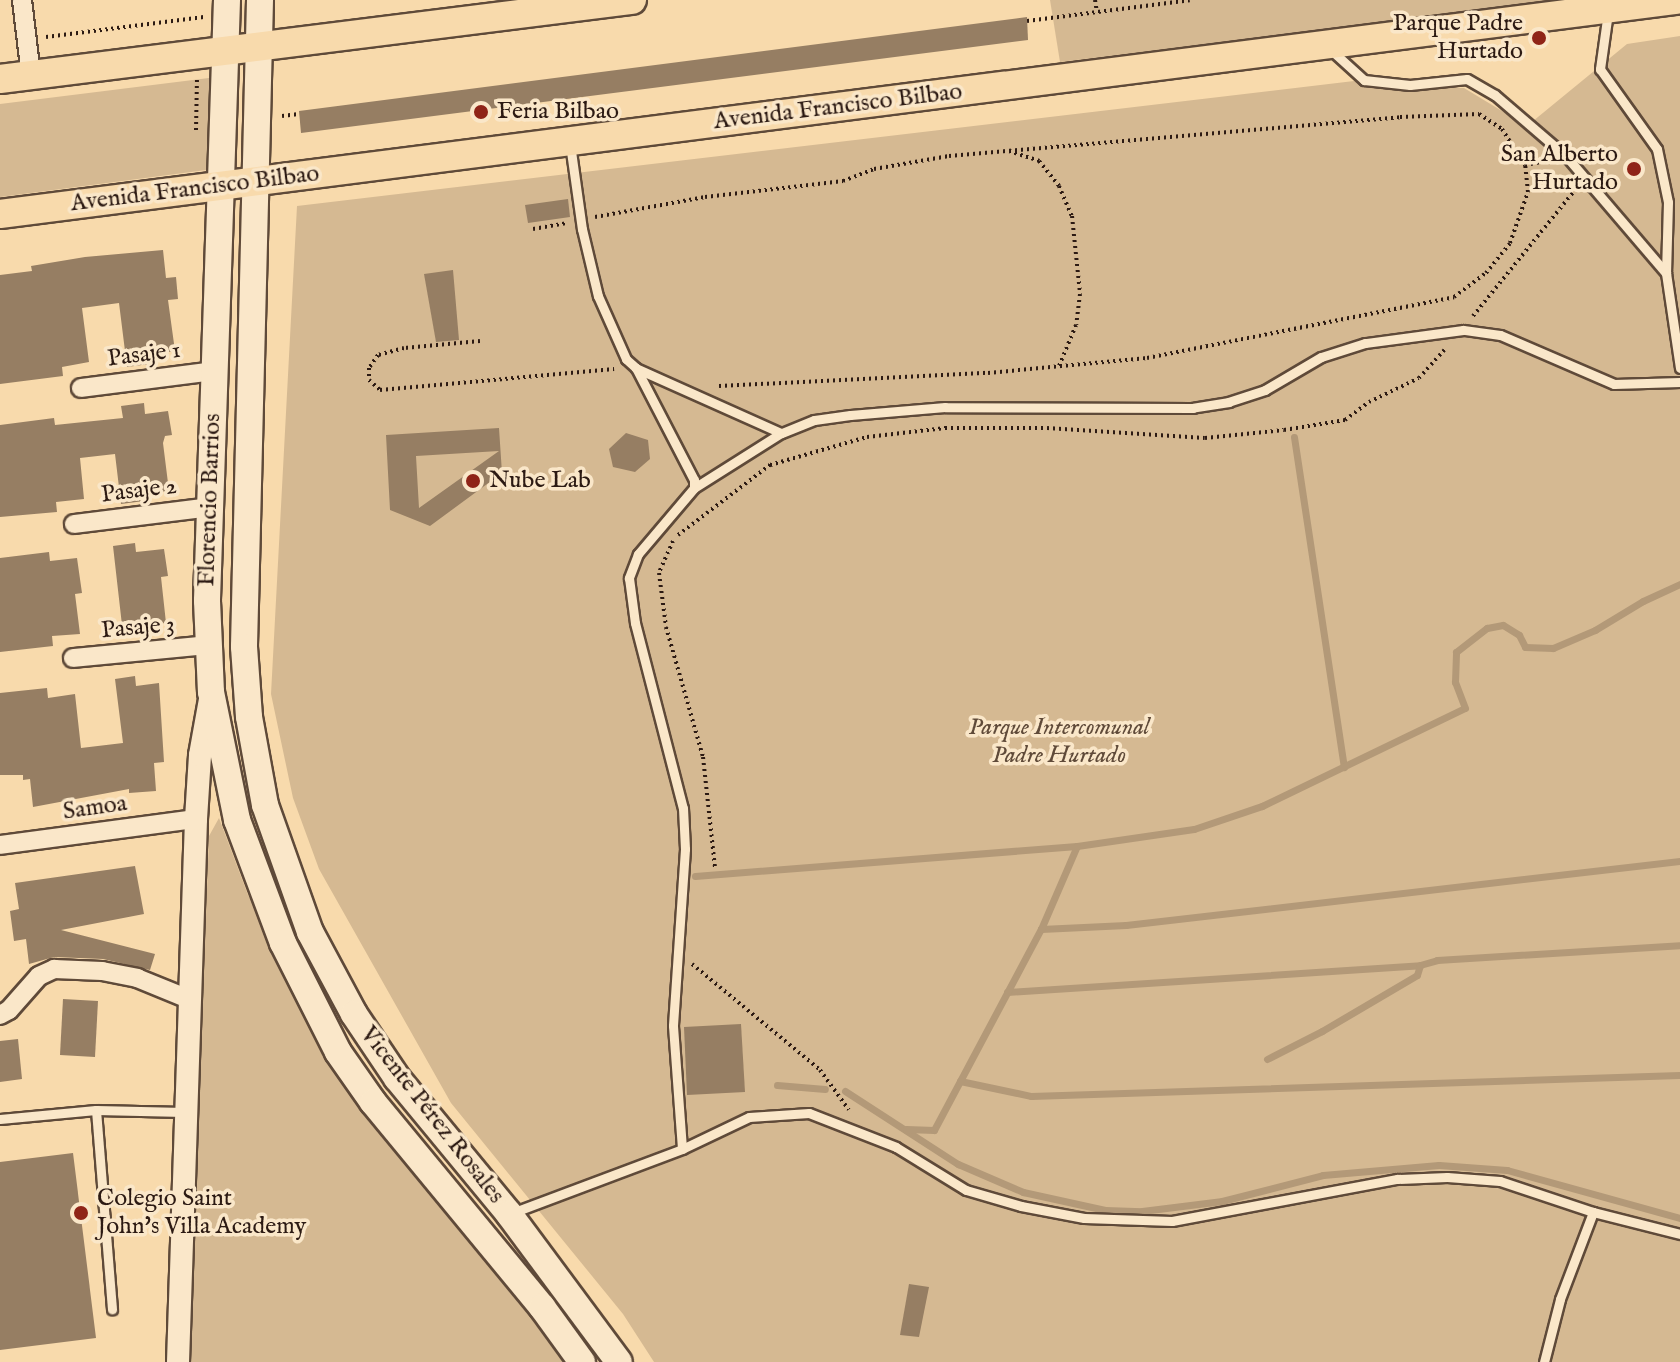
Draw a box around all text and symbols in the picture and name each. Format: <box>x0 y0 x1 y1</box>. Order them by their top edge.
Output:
place label: Parque Padre Hurtado <box>1393 10 1523 66</box>
marker: Parque Padre Hurtado <box>1530 29 1548 47</box>
street label: Avenida Francisco Bilbao <box>712 77 964 137</box>
place label: Feria Bilbao <box>497 98 619 126</box>
marker: Feria Bilbao <box>472 103 490 121</box>
place label: San Alberto Hurtado <box>1501 141 1618 197</box>
street label: Avenida Francisco Bilbao <box>69 159 321 219</box>
marker: San Alberto Hurtado <box>1625 160 1643 178</box>
street label: Pasaje 1 <box>106 336 182 374</box>
street label: Florencio Barrios <box>193 413 227 587</box>
place label: Nube Lab <box>489 467 591 495</box>
street label: Pasaje 2 <box>99 472 179 510</box>
marker: Nube Lab <box>464 472 482 490</box>
street label: Pasaje 3 <box>100 610 176 646</box>
park label: Parque Intercomunal Padre Hurtado <box>969 714 1149 770</box>
street label: Samoa <box>61 789 129 827</box>
street label: Vicente Pérez Rosales <box>354 1021 510 1209</box>
place label: Colegio Saint John's Villa Academy <box>97 1185 306 1241</box>
marker: Colegio Saint John's Villa Academy <box>72 1204 90 1222</box>

